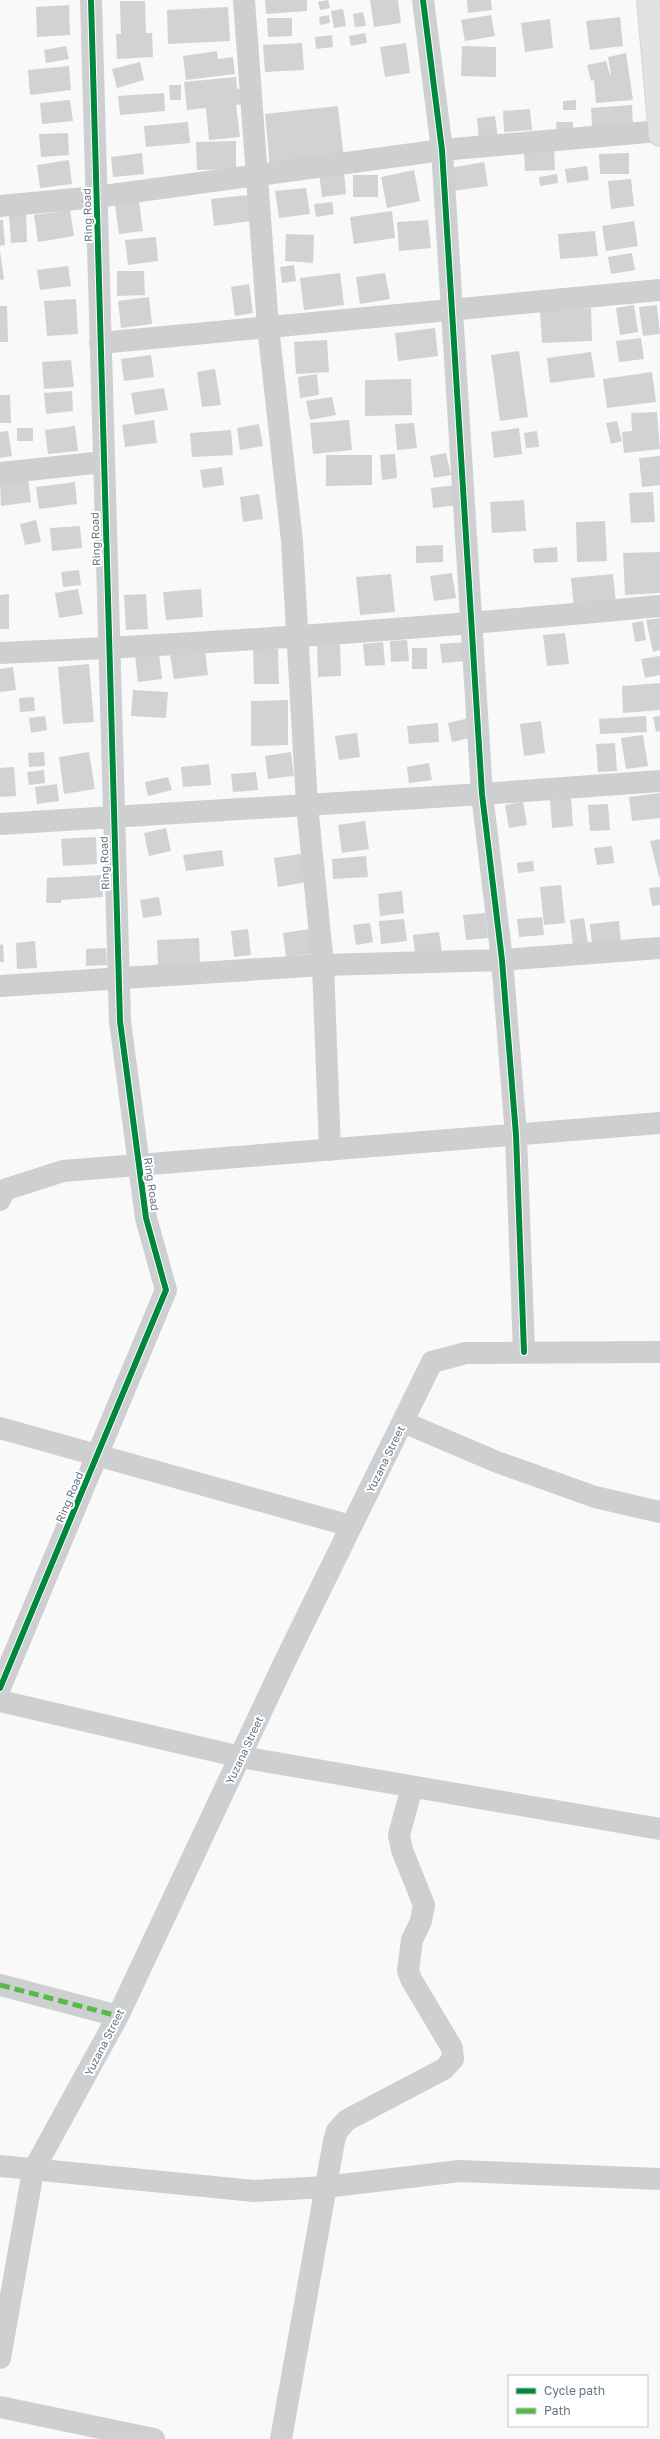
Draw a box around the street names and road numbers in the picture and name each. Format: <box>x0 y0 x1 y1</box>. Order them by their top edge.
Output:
street label: Ring Road <box>80 188 94 242</box>
street label: Ring Road <box>88 512 102 566</box>
street label: Ring Road <box>97 836 111 890</box>
street label: Ring Road <box>142 1157 162 1211</box>
street label: Yuzana Street <box>363 1423 407 1495</box>
street label: Ring Road <box>53 1470 85 1524</box>
street label: Yuzana Street <box>223 1714 265 1786</box>
street label: Yuzana Street <box>82 2006 126 2078</box>

